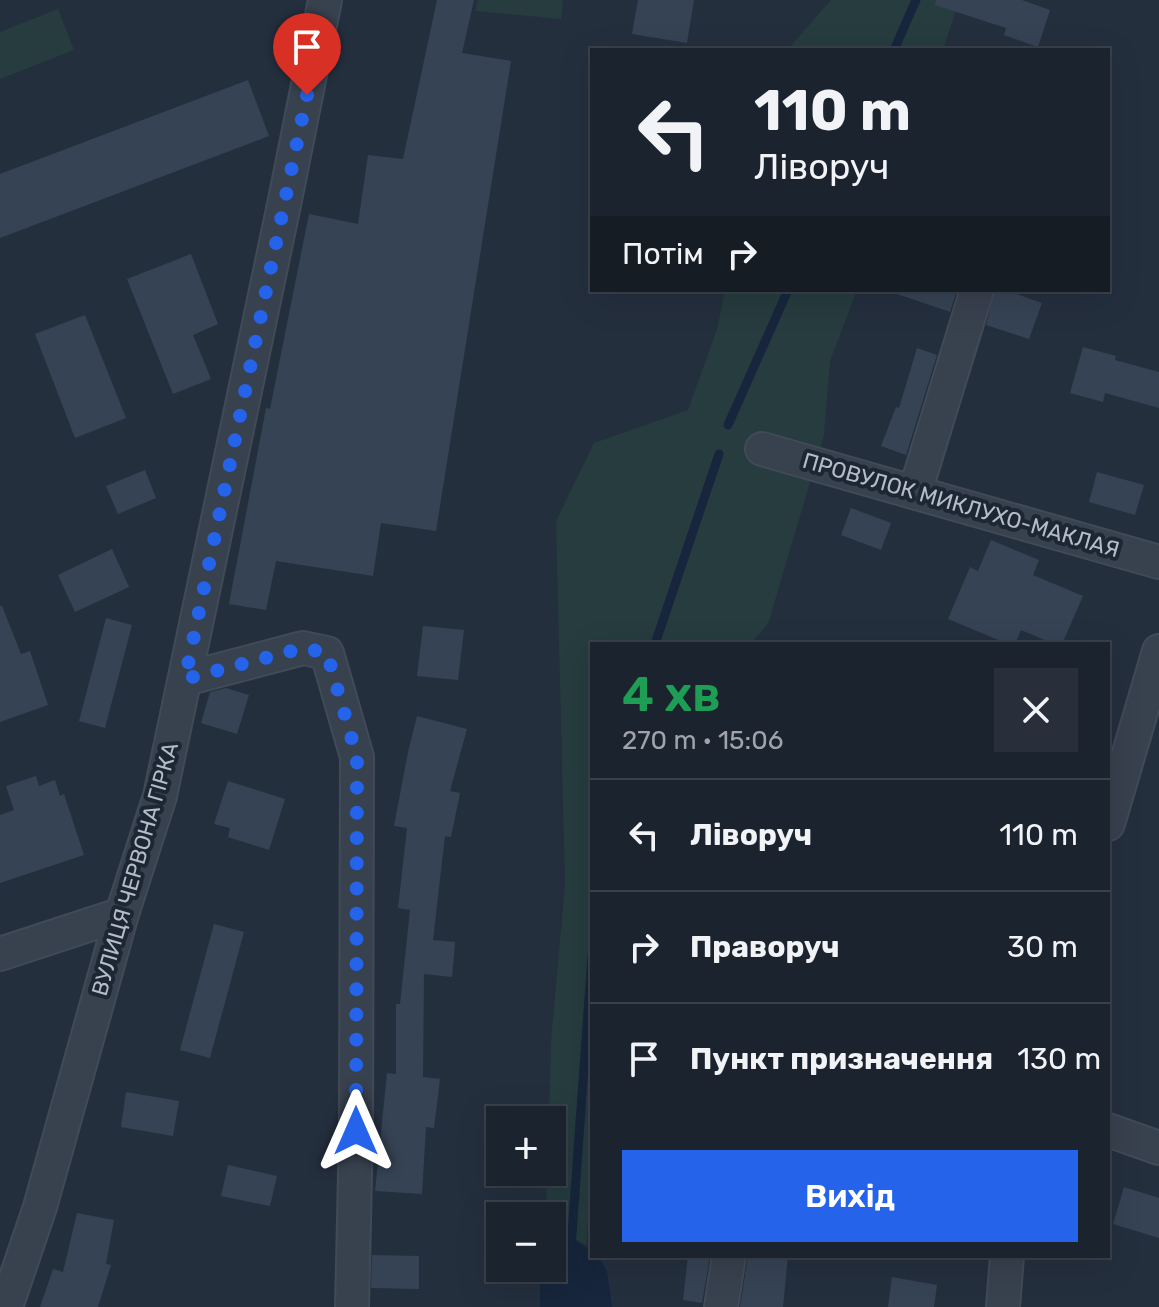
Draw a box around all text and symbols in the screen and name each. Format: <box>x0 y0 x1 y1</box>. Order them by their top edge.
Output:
pin <box>273 13 341 95</box>
icon: arrive <box>285 25 329 69</box>
text: 110 m <box>754 78 911 144</box>
icon: left <box>622 80 726 184</box>
text: Ліворуч <box>754 145 889 188</box>
icon: right <box>720 232 764 276</box>
text: Потім <box>622 236 704 272</box>
street label: ПРОВУЛОК МИКЛУХО-МАКЛАЯ <box>799 447 1123 563</box>
text: 4 хв <box>622 666 721 723</box>
button: close <box>994 668 1078 752</box>
text: 270 m · 15:06 <box>622 725 783 756</box>
street label: ВУЛИЦЯ ЧЕРВОНА ГІРКА <box>86 739 184 999</box>
icon: left <box>622 813 666 857</box>
text: Ліворуч <box>690 817 812 853</box>
text: 110 m <box>999 817 1078 853</box>
icon: right <box>622 925 666 969</box>
text: Праворуч <box>690 929 840 965</box>
text: 30 m <box>1007 929 1078 965</box>
icon: arrive <box>622 1037 666 1081</box>
text: Пункт призначення <box>690 1041 993 1077</box>
text: 130 m <box>1017 1041 1101 1077</box>
position arrow <box>314 1089 398 1173</box>
map controls <box>486 1106 566 1282</box>
button: + <box>486 1106 566 1186</box>
button: Вихід <box>622 1150 1078 1242</box>
button: − <box>486 1202 566 1282</box>

